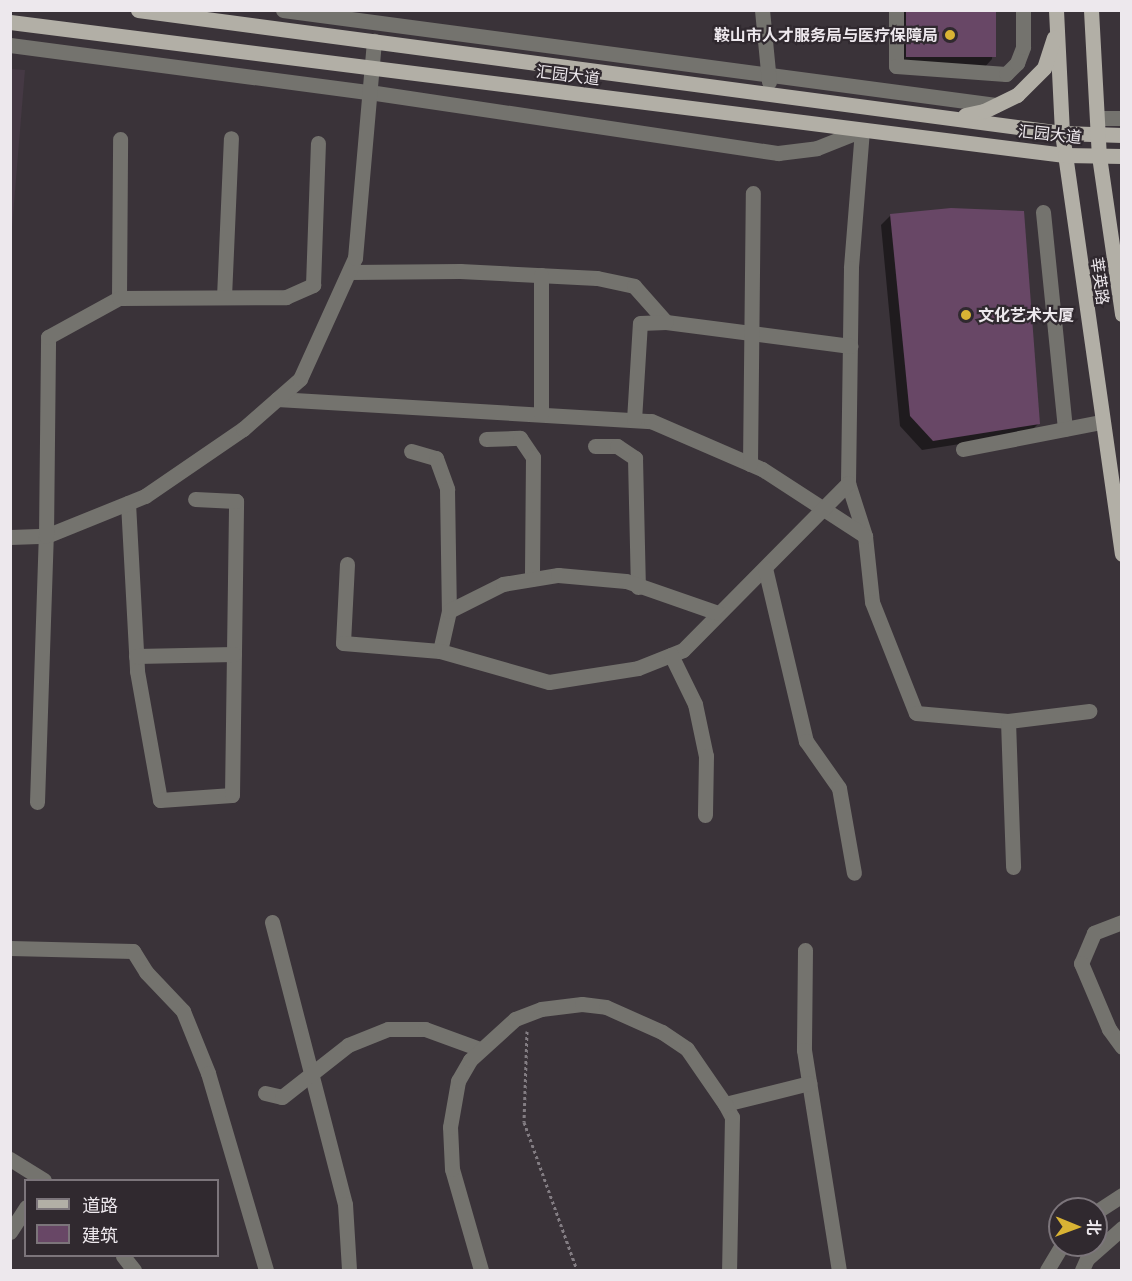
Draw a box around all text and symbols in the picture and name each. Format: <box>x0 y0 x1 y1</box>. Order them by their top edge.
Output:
place label: 鞍山市人才服务局与医疗保障局 <box>714 25 938 45</box>
marker: 鞍山市人才服务局与医疗保障局 <box>943 28 957 42</box>
street label: 汇园大道 <box>535 62 601 88</box>
street label: 汇园大道 <box>1017 121 1083 147</box>
street label: 莘英路 <box>1087 256 1113 306</box>
place label: 文化艺术大厦 <box>978 305 1074 325</box>
marker: 文化艺术大厦 <box>959 308 973 322</box>
legend <box>24 1179 219 1257</box>
text: 道路 <box>82 1194 118 1216</box>
north arrow <box>1048 1197 1108 1257</box>
text: 北 <box>1085 1219 1104 1235</box>
text: 建筑 <box>82 1224 118 1246</box>

